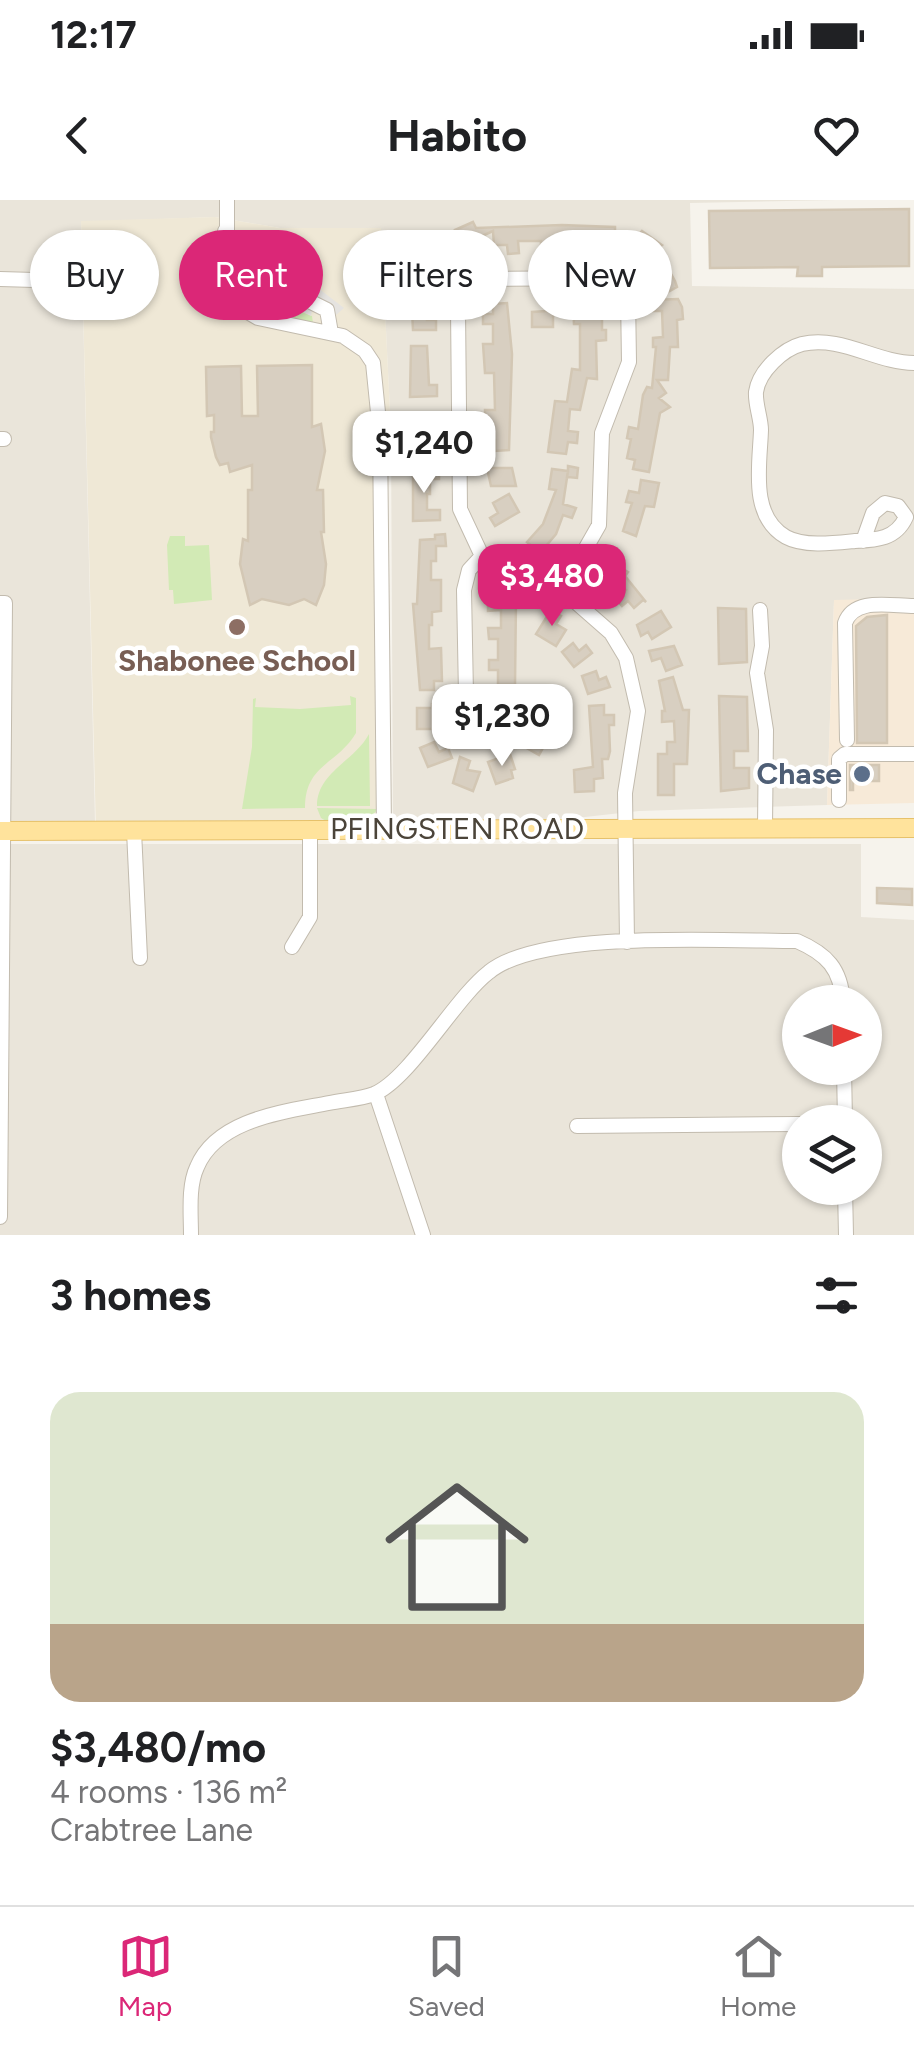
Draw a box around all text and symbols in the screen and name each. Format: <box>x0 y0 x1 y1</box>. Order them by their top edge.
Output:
text: 12:17 <box>50 12 137 58</box>
icon: back <box>50 108 105 163</box>
text: Habito <box>387 108 527 162</box>
icon: heart <box>809 108 864 163</box>
chip: Buy <box>30 230 159 320</box>
chip: Rent <box>179 230 323 320</box>
chip: Filters <box>343 230 508 320</box>
chip: New <box>528 230 672 320</box>
pin: $1,240 <box>343 411 505 496</box>
text: $1,240 <box>375 424 473 462</box>
pin: $3,480 <box>471 544 633 629</box>
text: $3,480 <box>500 557 604 595</box>
marker: Shabonee School <box>226 616 248 638</box>
place label: Shabonee School <box>118 642 356 679</box>
pin: $1,230 <box>421 684 583 769</box>
text: $1,230 <box>454 697 550 735</box>
place label: Chase <box>757 755 842 792</box>
marker: Chase <box>851 763 873 785</box>
street label: PFINGSTEN ROAD <box>330 810 584 847</box>
north arrow <box>782 985 882 1085</box>
map controls <box>782 985 882 1205</box>
button: layers <box>782 1105 882 1205</box>
icon: filters <box>809 1268 864 1323</box>
text: 3 homes <box>50 1270 211 1321</box>
icon: home <box>367 1457 547 1637</box>
text: $3,480/mo <box>50 1722 266 1773</box>
text: 4 rooms · 136 m² <box>50 1773 287 1811</box>
text: Crabtree Lane <box>50 1811 253 1849</box>
tab: Map <box>118 1929 173 2023</box>
tab: Saved <box>408 1929 485 2023</box>
tab: Home <box>720 1929 796 2023</box>

